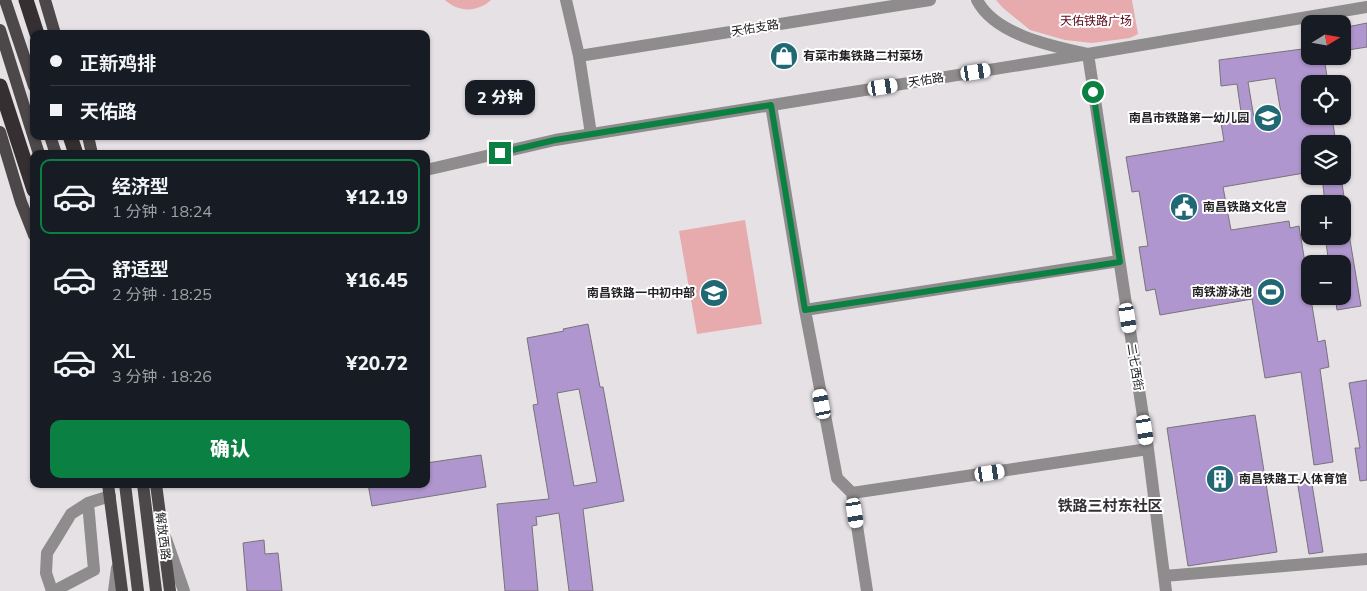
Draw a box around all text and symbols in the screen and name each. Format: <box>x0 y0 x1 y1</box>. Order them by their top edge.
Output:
park label: 天佑铁路广场 <box>1060 13 1132 28</box>
north arrow <box>1301 15 1351 65</box>
map controls <box>1301 15 1351 305</box>
street label: 天佑支路 <box>730 16 780 39</box>
shop icon: 有菜市集铁路二村菜场 <box>769 41 799 71</box>
place label: 有菜市集铁路二村菜场 <box>803 48 923 63</box>
text: 正新鸡排 <box>80 51 156 75</box>
car <box>960 62 991 82</box>
street label: 天佑路 <box>907 69 945 90</box>
button: locate <box>1301 75 1351 125</box>
car <box>867 77 898 97</box>
callout: 2 分钟 <box>465 80 535 116</box>
route start <box>1082 81 1104 103</box>
text: 2 分钟 <box>477 87 523 107</box>
text: 天佑路 <box>80 99 137 123</box>
school or university icon: 南昌市铁路第一幼儿园 <box>1253 103 1283 133</box>
place label: 南昌市铁路第一幼儿园 <box>1129 110 1249 125</box>
button: layers <box>1301 135 1351 185</box>
route end <box>489 142 511 164</box>
icon: car <box>52 174 97 219</box>
text: 经济型 <box>112 174 169 198</box>
text: ¥12.19 <box>346 185 408 209</box>
public building icon: 南昌铁路文化宫 <box>1169 192 1199 222</box>
button: + <box>1301 195 1351 245</box>
place label: 南昌铁路文化宫 <box>1203 199 1287 214</box>
text: 1 分钟 · 18:24 <box>112 201 212 221</box>
button: − <box>1301 255 1351 305</box>
icon: car <box>52 257 97 302</box>
text: 舒适型 <box>112 257 169 281</box>
text: ¥16.45 <box>346 268 408 292</box>
sports icon: 南铁游泳池 <box>1256 277 1286 307</box>
school or university icon: 南昌铁路一中初中部 <box>699 278 729 308</box>
text: 2 分钟 · 18:25 <box>112 284 212 304</box>
place label: 南铁游泳池 <box>1192 284 1252 299</box>
place label: 南昌铁路一中初中部 <box>587 285 695 300</box>
car <box>1118 302 1137 334</box>
text: XL <box>112 339 135 363</box>
icon: car <box>52 340 97 385</box>
street label: 二七西街 <box>1124 342 1147 392</box>
text: ¥20.72 <box>346 351 408 375</box>
text: 3 分钟 · 18:26 <box>112 366 212 386</box>
car <box>811 388 832 420</box>
car <box>1135 414 1154 446</box>
button: 确认 <box>50 420 410 478</box>
car <box>974 463 1005 483</box>
building icon: 南昌铁路工人体育馆 <box>1205 464 1235 494</box>
place label: 南昌铁路工人体育馆 <box>1239 471 1347 486</box>
district label: 铁路三村东社区 <box>1057 496 1163 515</box>
car <box>845 497 864 529</box>
street label: 解放西路 <box>153 511 174 561</box>

